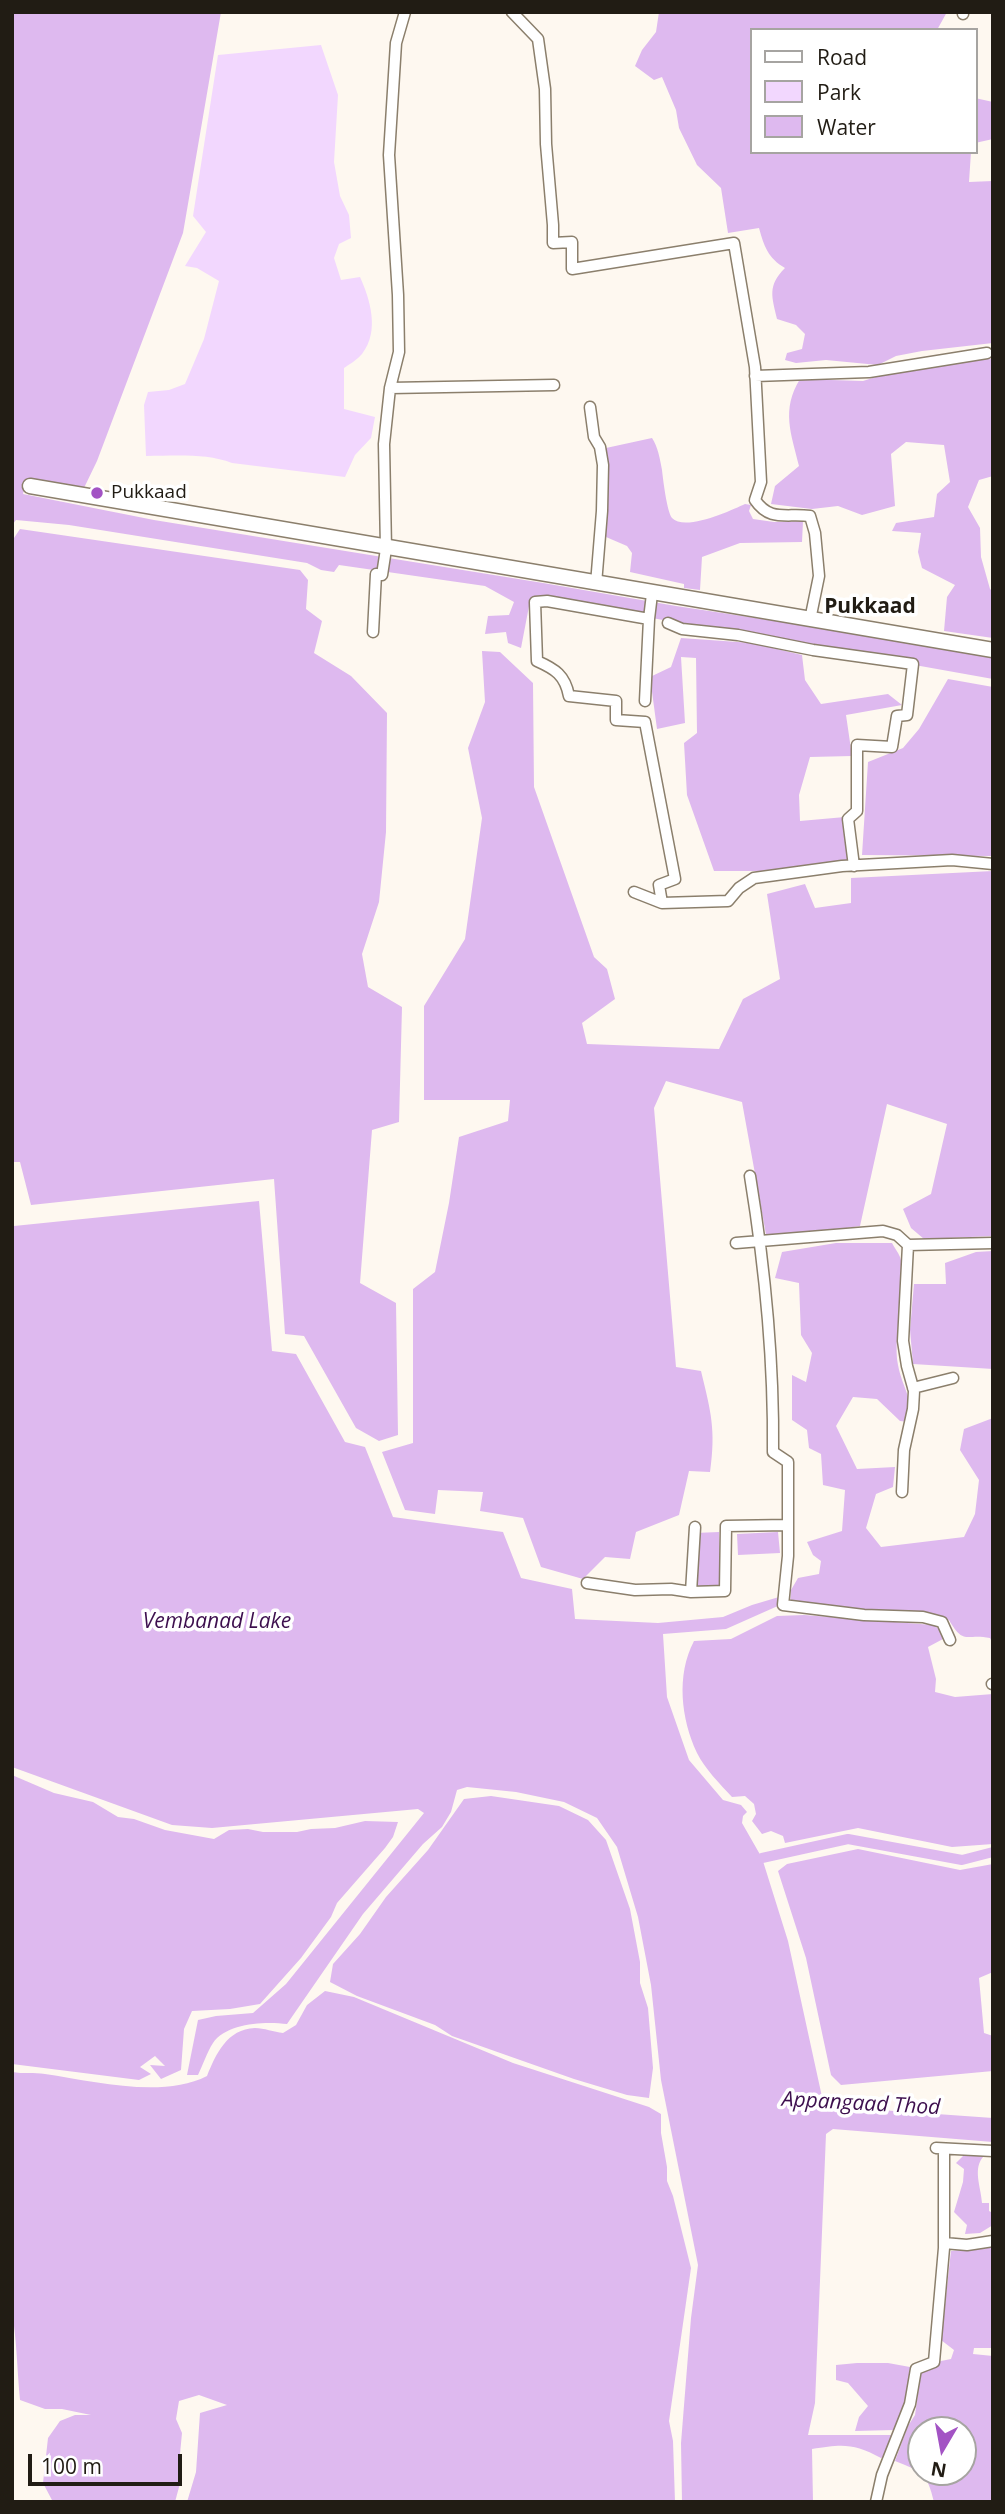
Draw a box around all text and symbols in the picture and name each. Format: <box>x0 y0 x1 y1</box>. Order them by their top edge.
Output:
legend <box>750 28 977 154</box>
text: Road <box>817 43 867 71</box>
text: Park <box>817 78 861 106</box>
text: Water <box>817 113 876 141</box>
place label: Pukkaad <box>111 482 187 504</box>
marker: Pukkaad <box>89 485 105 501</box>
district label: Pukkaad <box>824 594 916 620</box>
water label: Vembanad Lake <box>143 1609 291 1635</box>
water label: Appangaad Thod <box>781 2087 941 2121</box>
north arrow <box>907 2416 977 2486</box>
scale bar <box>32 2440 186 2484</box>
text: 100 m <box>41 2452 102 2480</box>
text: N <box>929 2456 949 2484</box>

